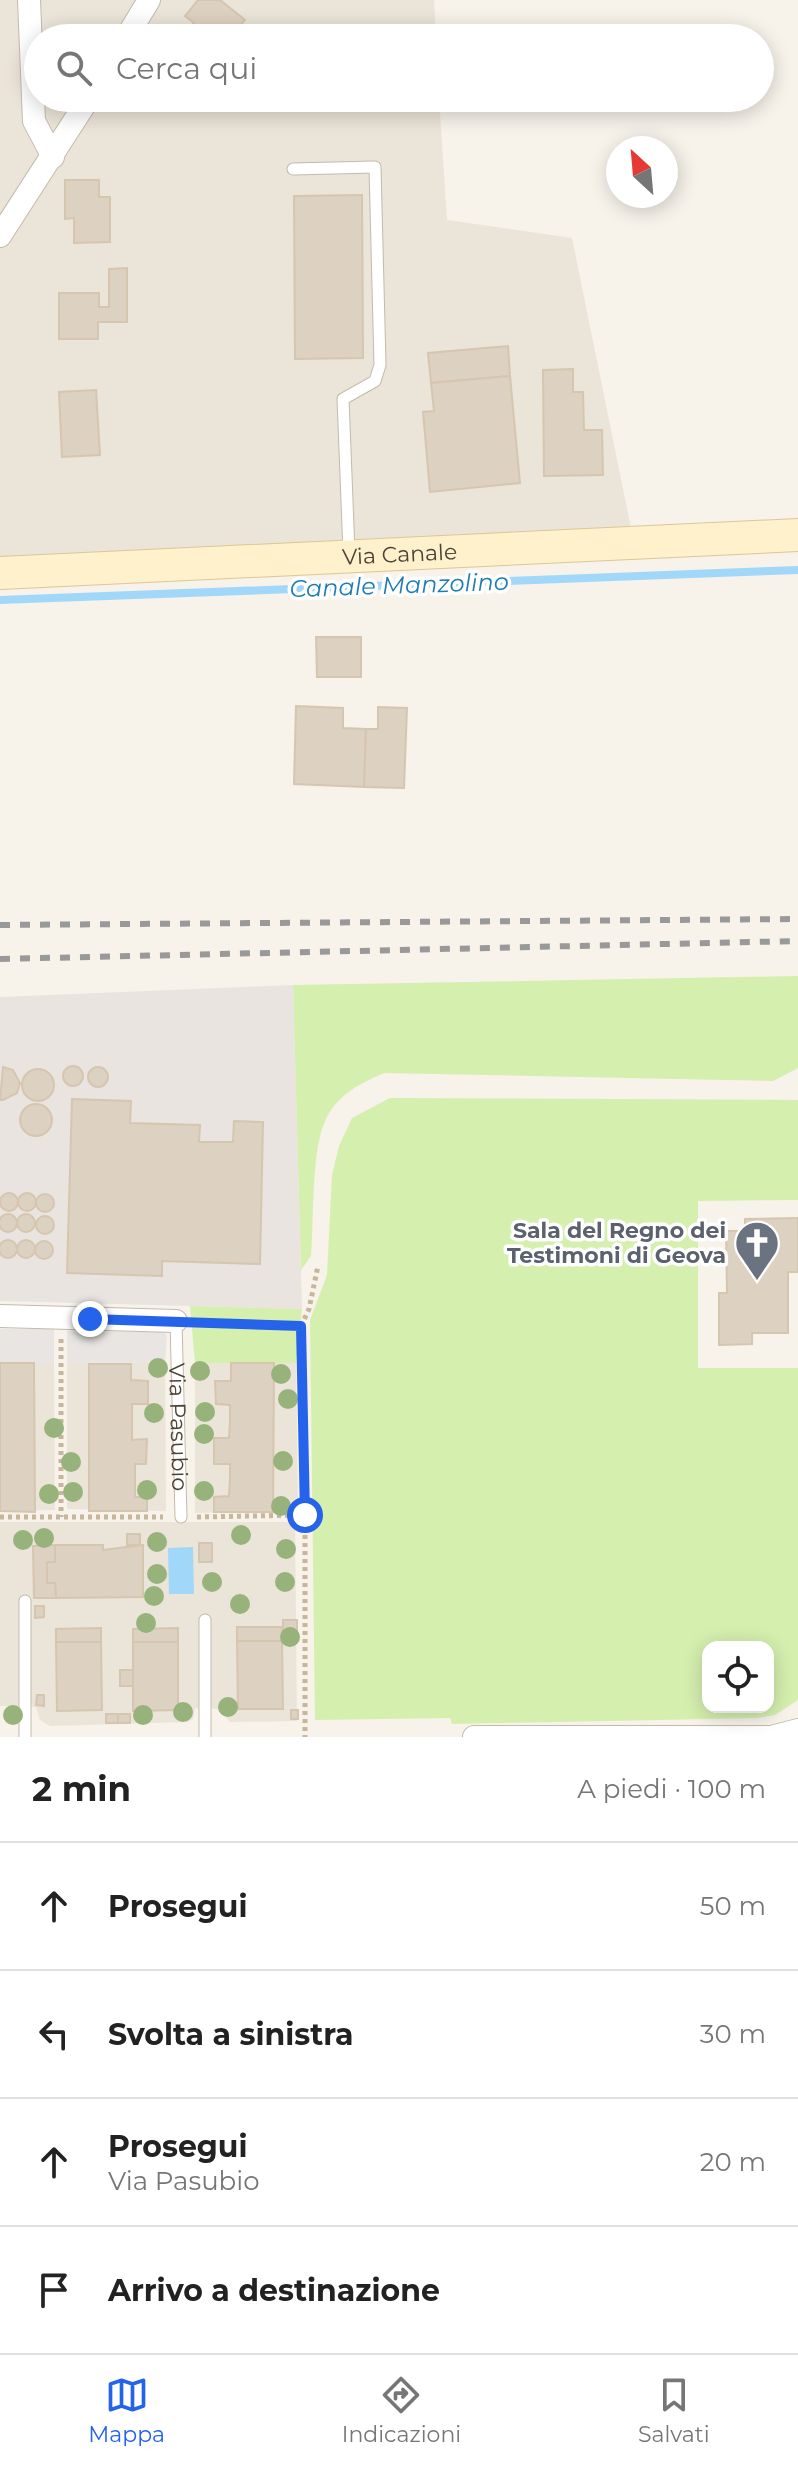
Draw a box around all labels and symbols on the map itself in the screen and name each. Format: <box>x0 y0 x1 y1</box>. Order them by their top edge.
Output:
north arrow <box>606 136 678 208</box>
street label: Via Canale <box>341 538 458 570</box>
water label: Canale Manzolino <box>289 567 509 603</box>
place label: Sala del Regno dei Testimoni di Geova <box>507 1217 726 1269</box>
church icon: Sala del Regno dei Testimoni di Geova <box>733 1219 781 1282</box>
route end <box>72 1301 108 1337</box>
street label: Via Pasubio <box>164 1363 194 1491</box>
route start <box>287 1497 323 1533</box>

